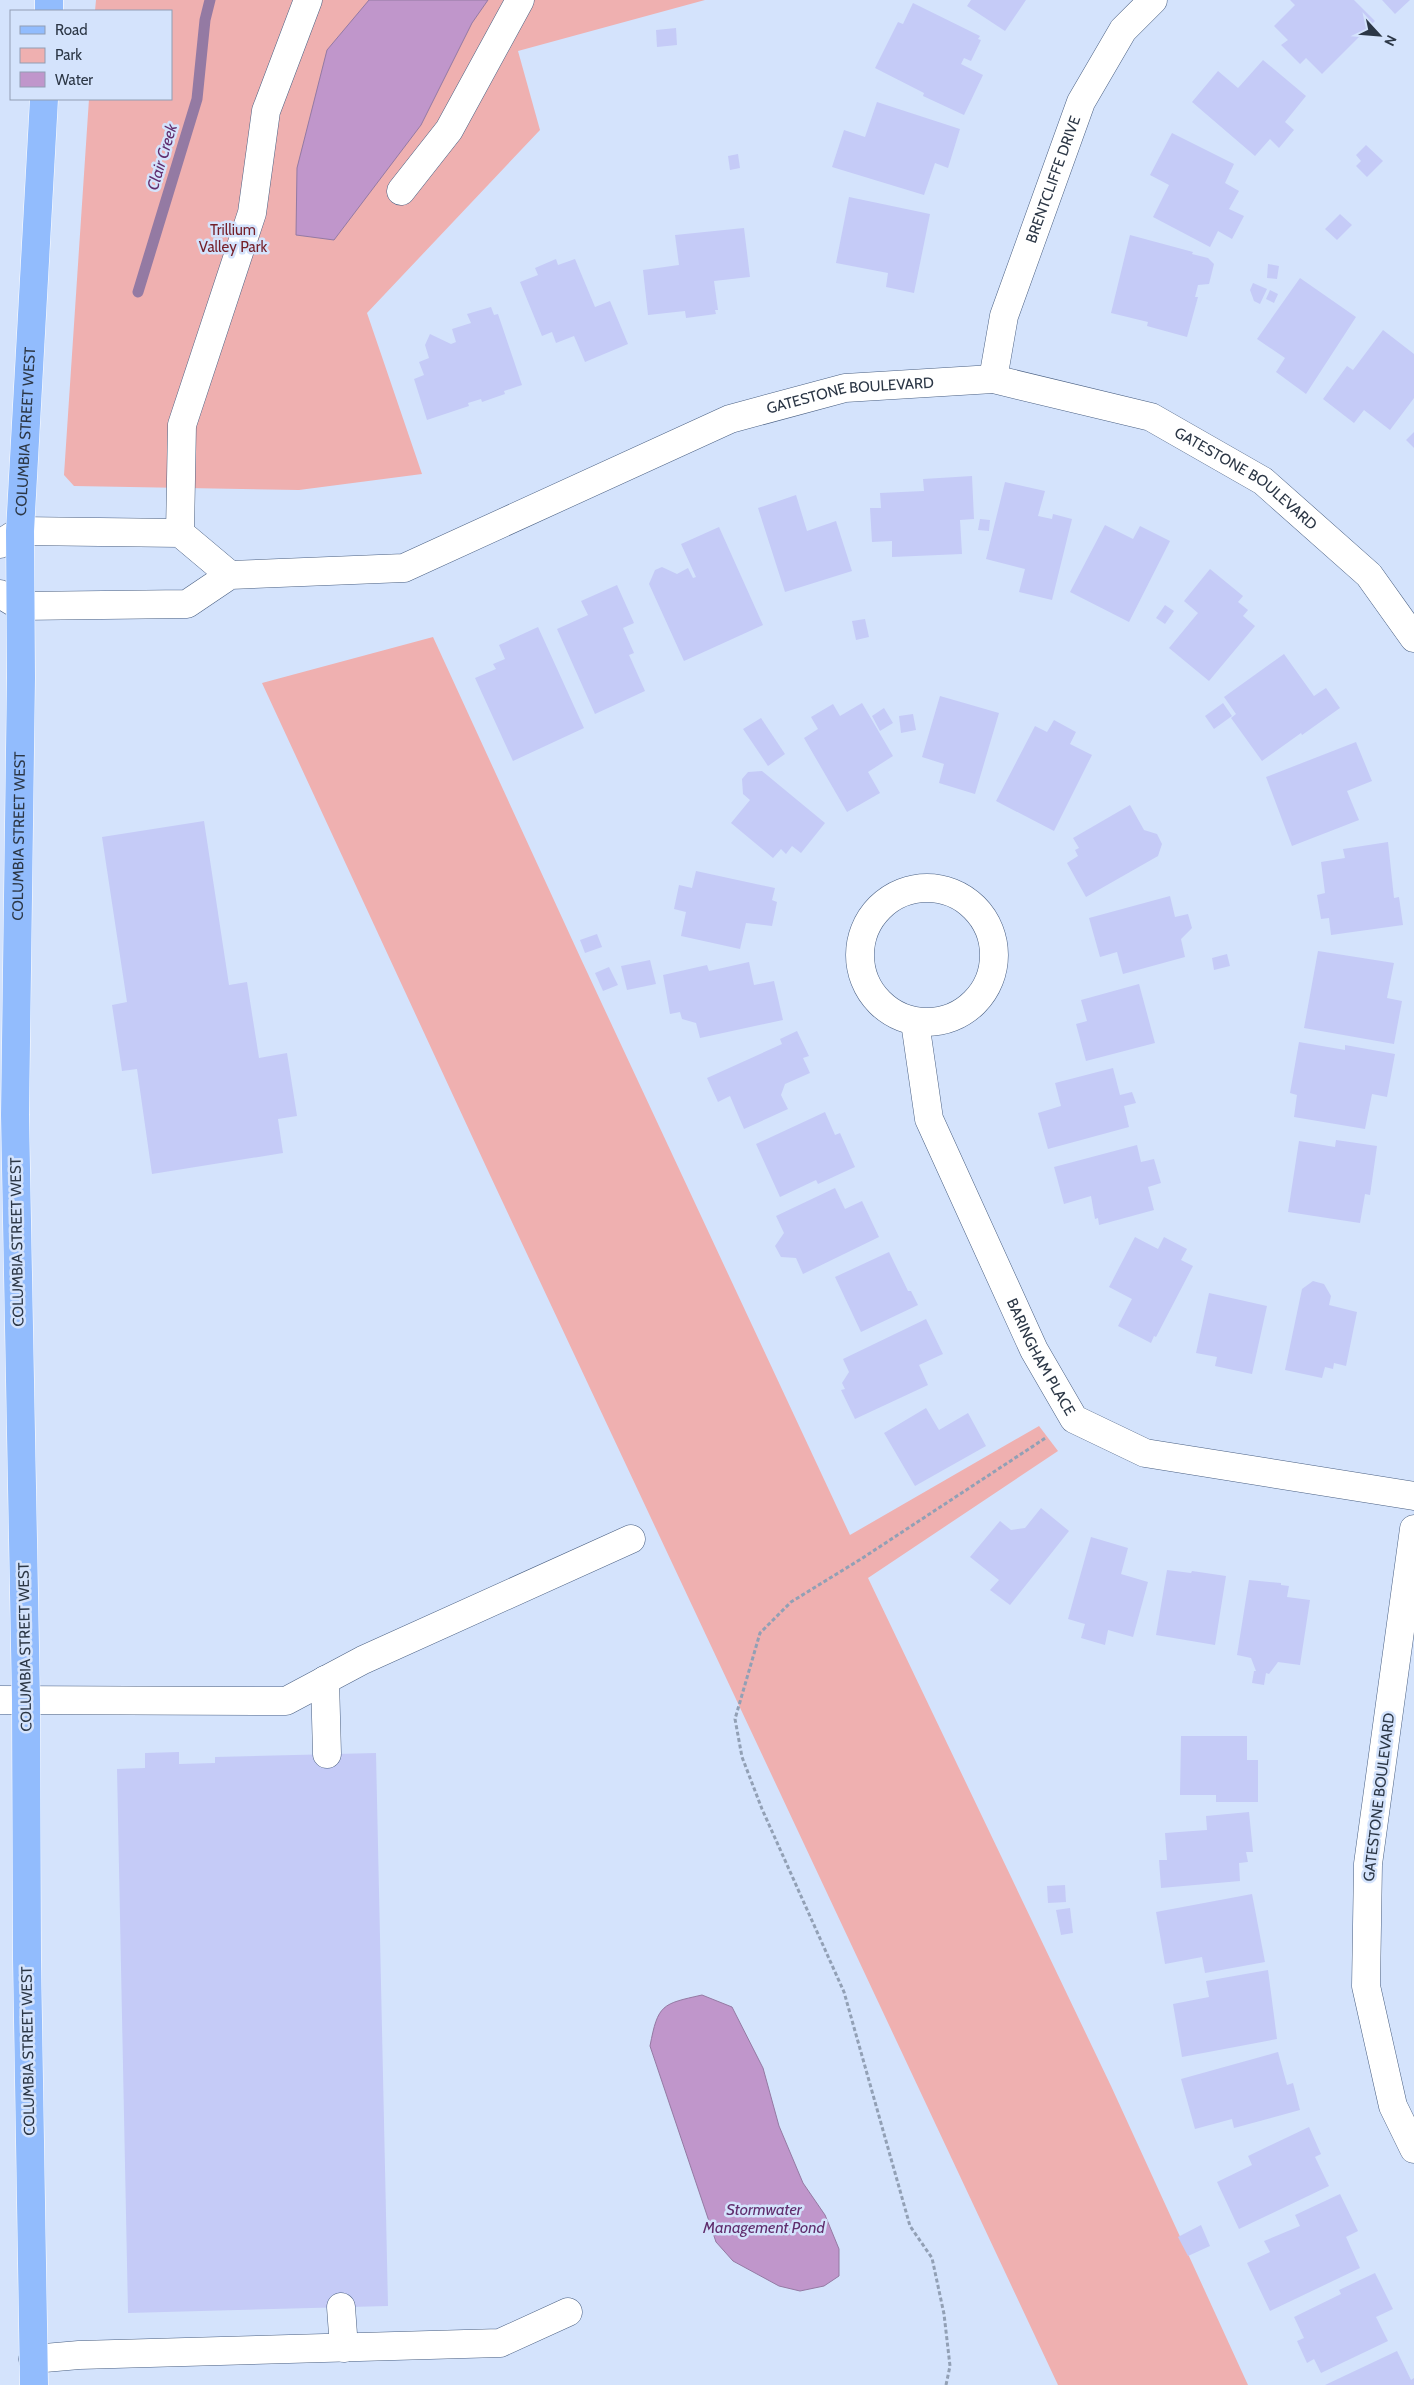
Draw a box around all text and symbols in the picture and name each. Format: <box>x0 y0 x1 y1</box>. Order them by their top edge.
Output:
legend <box>10 10 172 100</box>
north arrow <box>1354 10 1404 60</box>
text: Road <box>55 21 88 39</box>
text: N <box>1380 32 1401 49</box>
text: Park <box>55 46 82 64</box>
text: Water <box>55 71 93 89</box>
street label: BRENTCLIFFE DRIVE <box>1022 114 1084 246</box>
water label: Clair Creek <box>143 120 181 192</box>
park label: Trillium Valley Park <box>199 221 267 256</box>
street label: COLUMBIA STREET WEST <box>12 346 39 516</box>
street label: GATESTONE BOULEVARD <box>765 374 935 418</box>
street label: GATESTONE BOULEVARD <box>1171 423 1321 534</box>
street label: COLUMBIA STREET WEST <box>9 751 29 921</box>
street label: COLUMBIA STREET WEST <box>7 1157 27 1327</box>
street label: BARINGHAM PLACE <box>1003 1296 1079 1419</box>
street label: COLUMBIA STREET WEST <box>15 1562 35 1732</box>
street label: GATESTONE BOULEVARD <box>1360 1712 1398 1882</box>
street label: COLUMBIA STREET WEST <box>18 1966 38 2136</box>
water label: Stormwater Management Pond <box>702 2200 826 2237</box>

